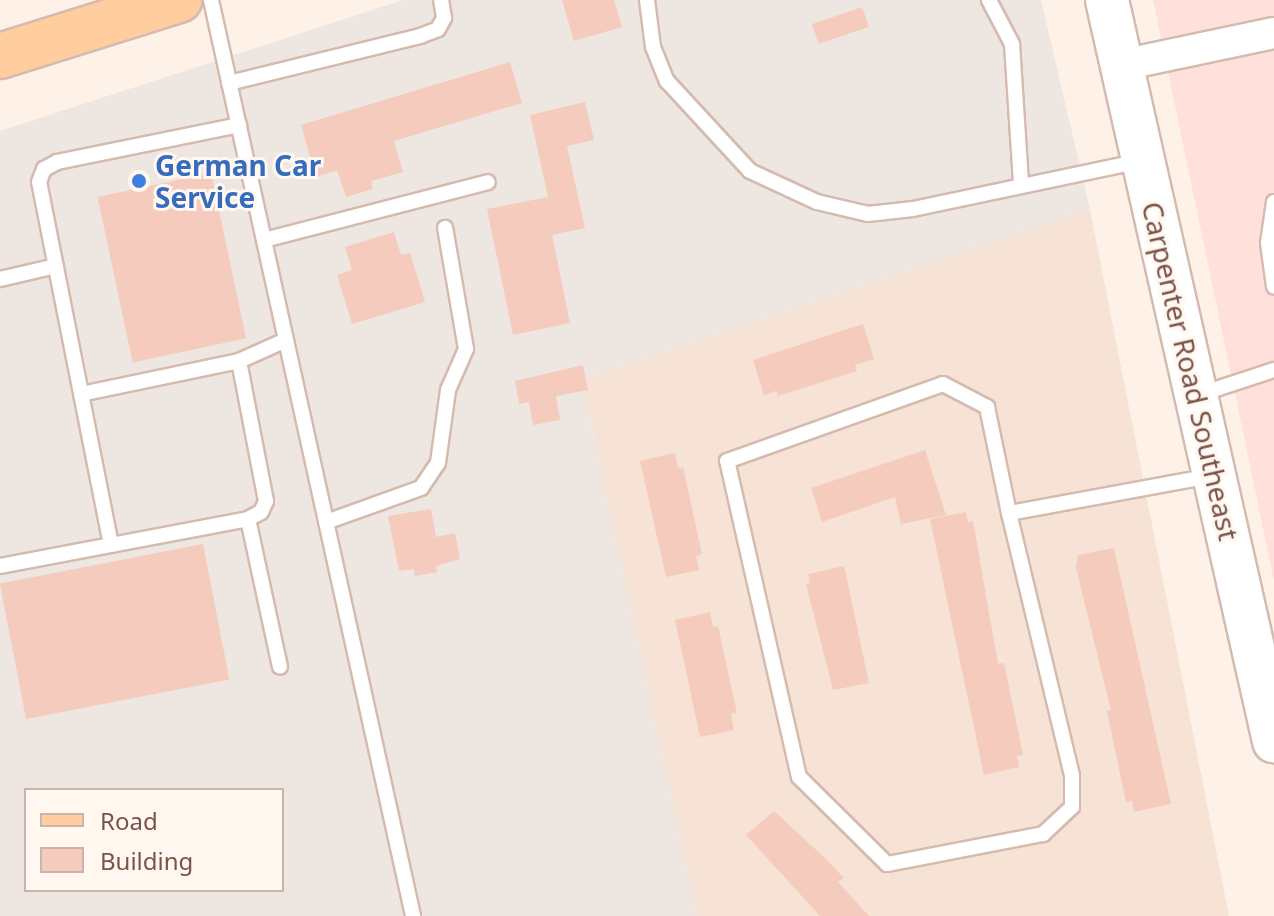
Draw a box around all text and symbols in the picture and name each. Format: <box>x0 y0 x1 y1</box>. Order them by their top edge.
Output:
place label: German Car Service <box>155 148 321 214</box>
marker: German Car Service <box>130 172 148 190</box>
street label: Carpenter Road Southeast <box>1136 198 1246 544</box>
legend <box>24 788 284 892</box>
text: Road <box>100 804 158 837</box>
text: Building <box>100 844 193 877</box>

